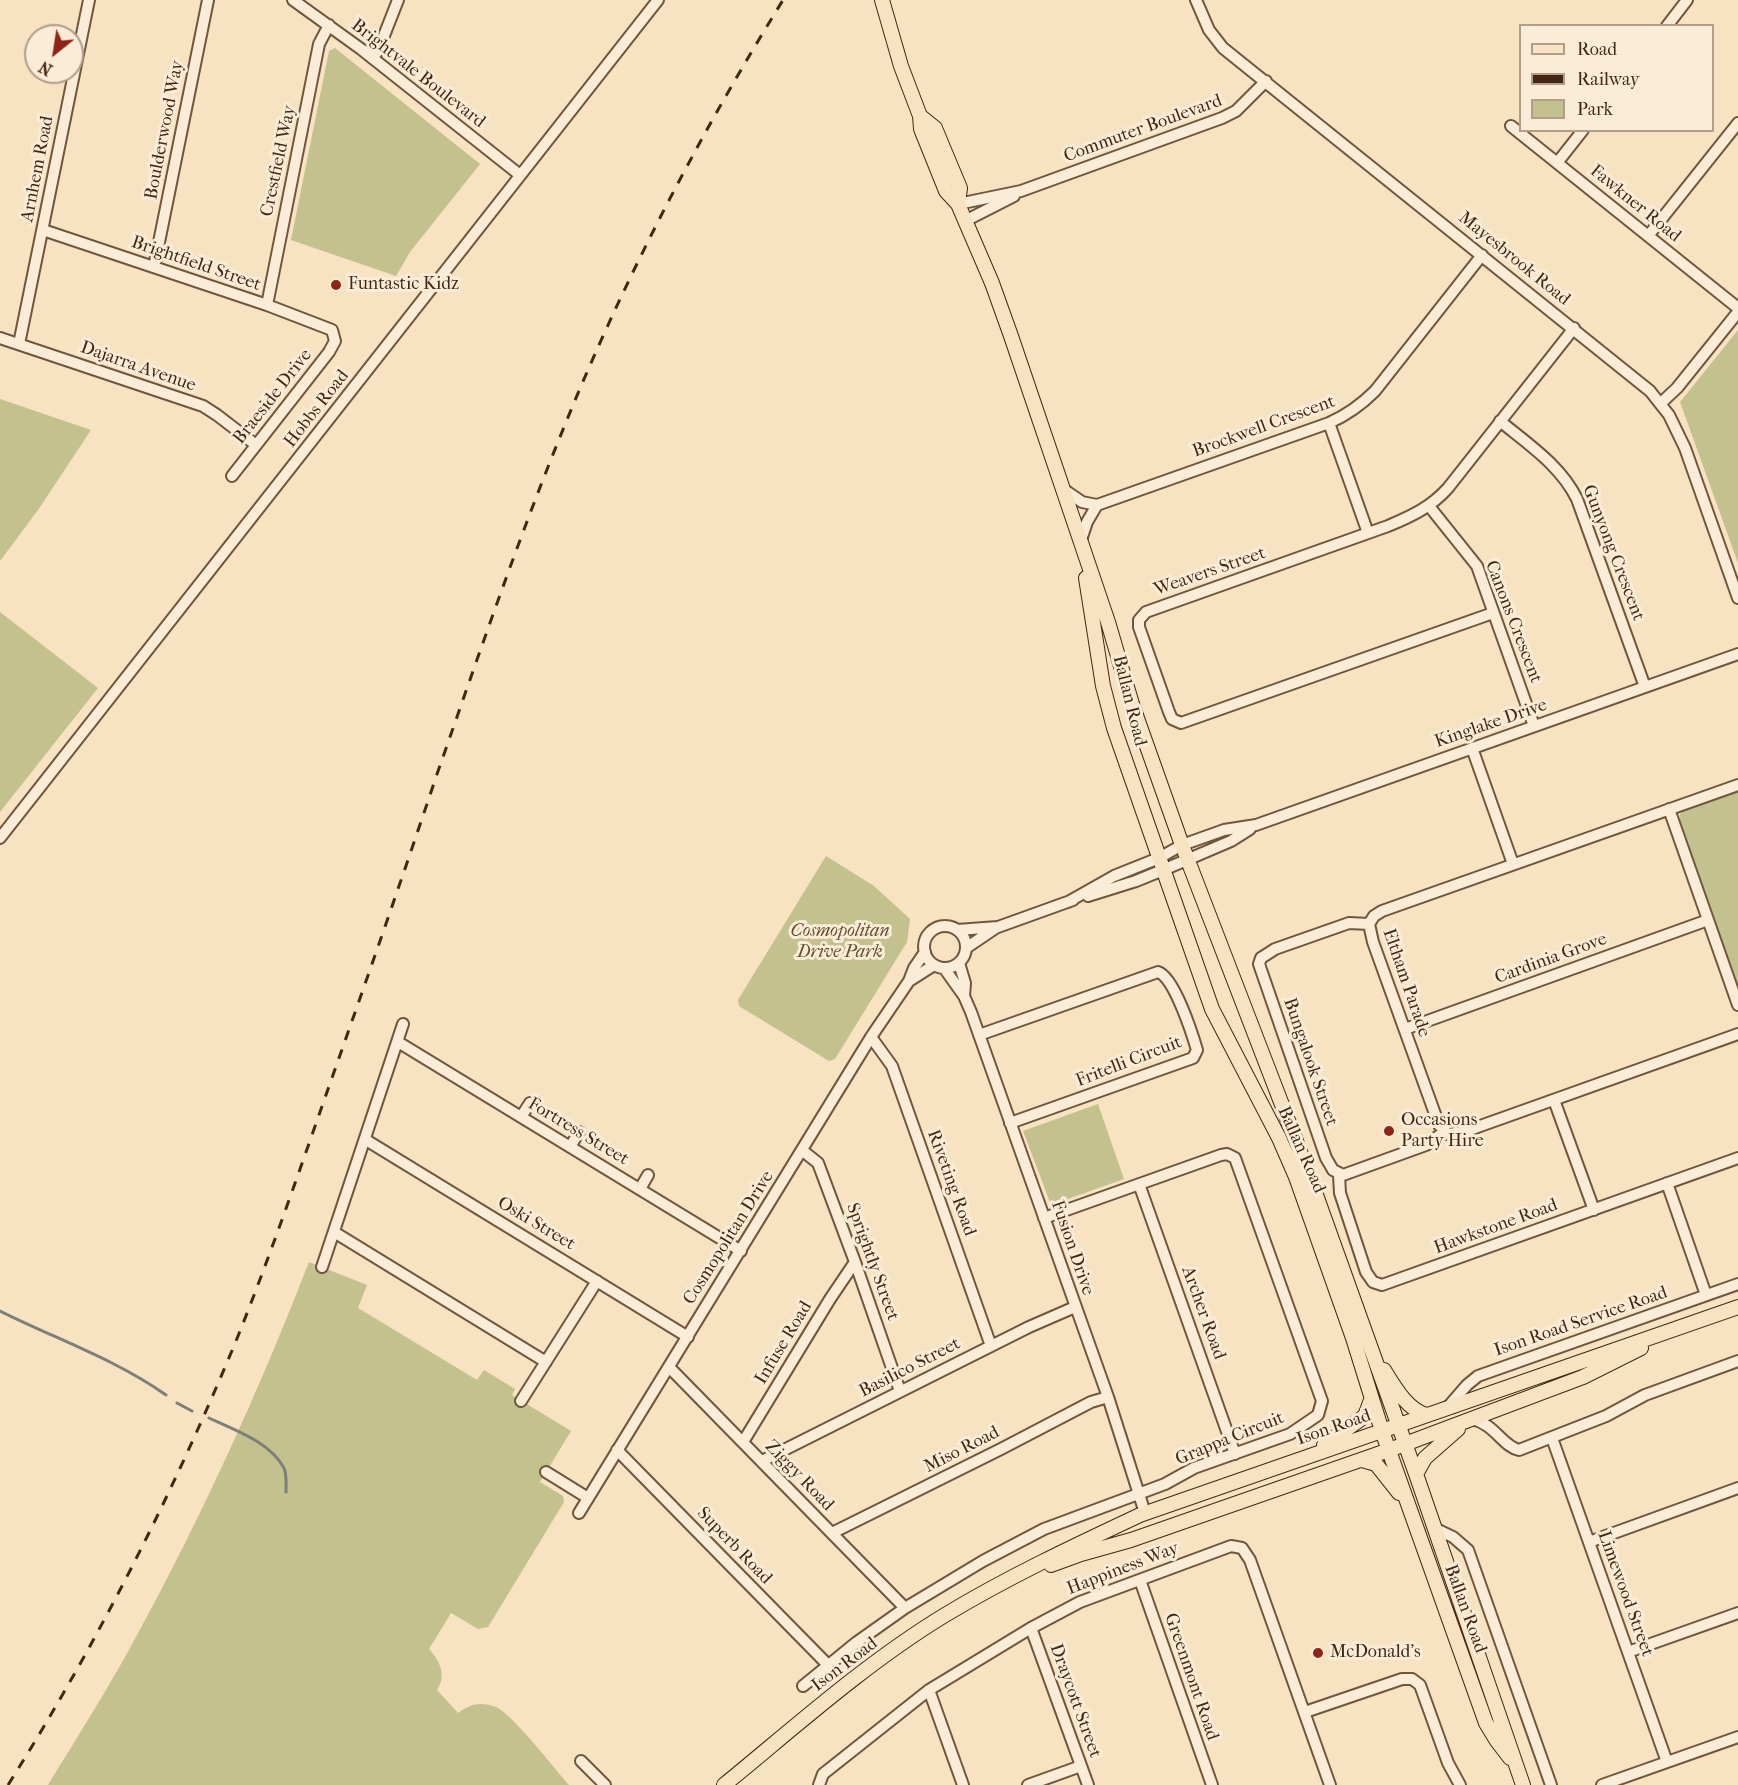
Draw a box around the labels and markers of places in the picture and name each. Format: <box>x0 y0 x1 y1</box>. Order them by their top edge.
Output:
place label: Funtastic Kidz <box>348 274 459 296</box>
marker: Funtastic Kidz <box>329 278 343 292</box>
place label: Occasions Party Hire <box>1401 1110 1484 1152</box>
marker: Occasions Party Hire <box>1382 1124 1396 1138</box>
place label: McDonald's <box>1330 1642 1421 1664</box>
marker: McDonald's <box>1311 1646 1325 1660</box>

